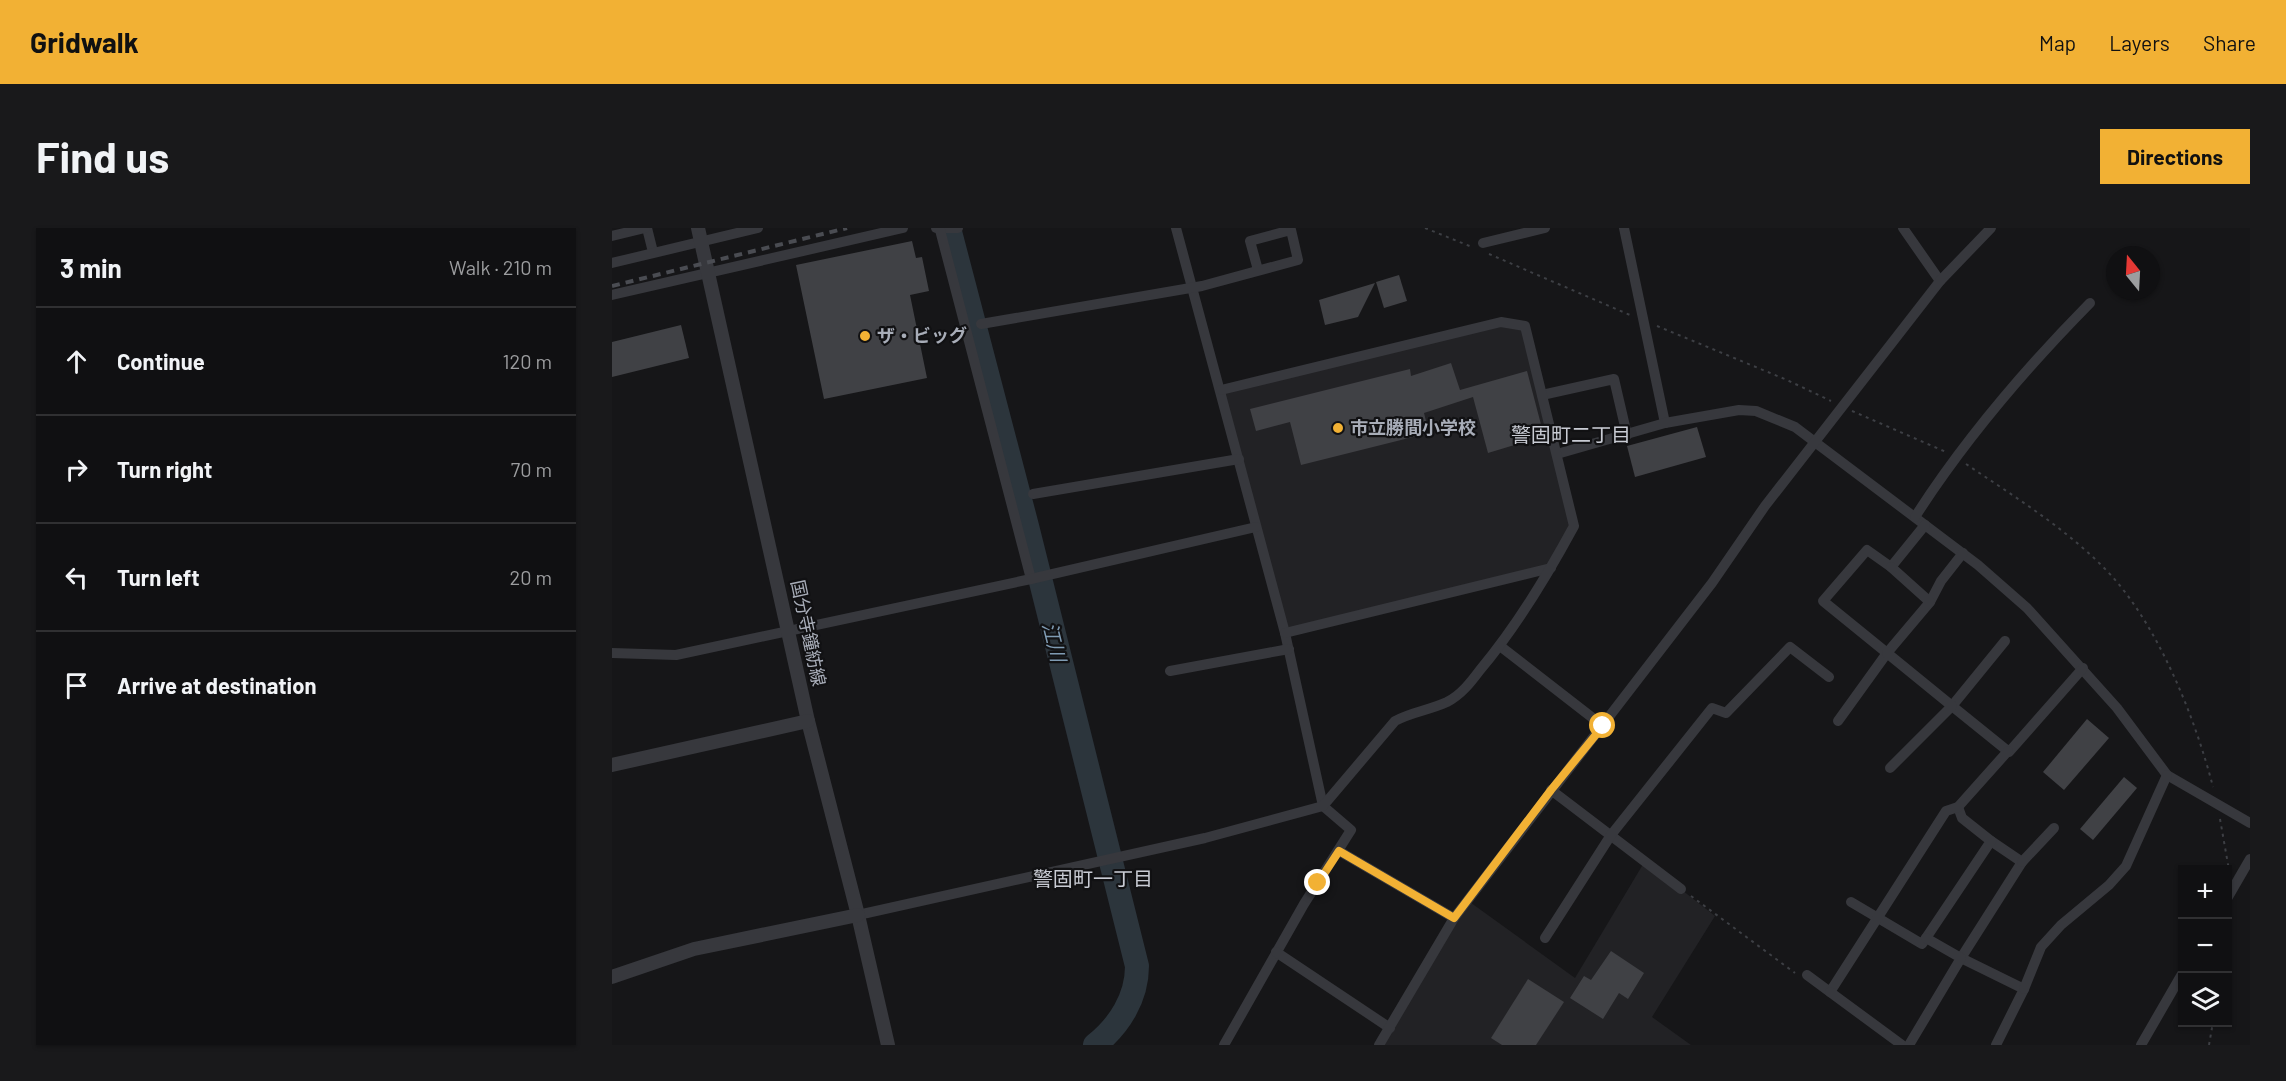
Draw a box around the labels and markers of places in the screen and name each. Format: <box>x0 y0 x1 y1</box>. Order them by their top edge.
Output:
place label: ザ・ビッグ <box>877 324 967 346</box>
marker: ザ・ビッグ <box>858 329 872 343</box>
place label: 市立勝間小学校 <box>1350 416 1476 438</box>
marker: 市立勝間小学校 <box>1331 421 1345 435</box>

